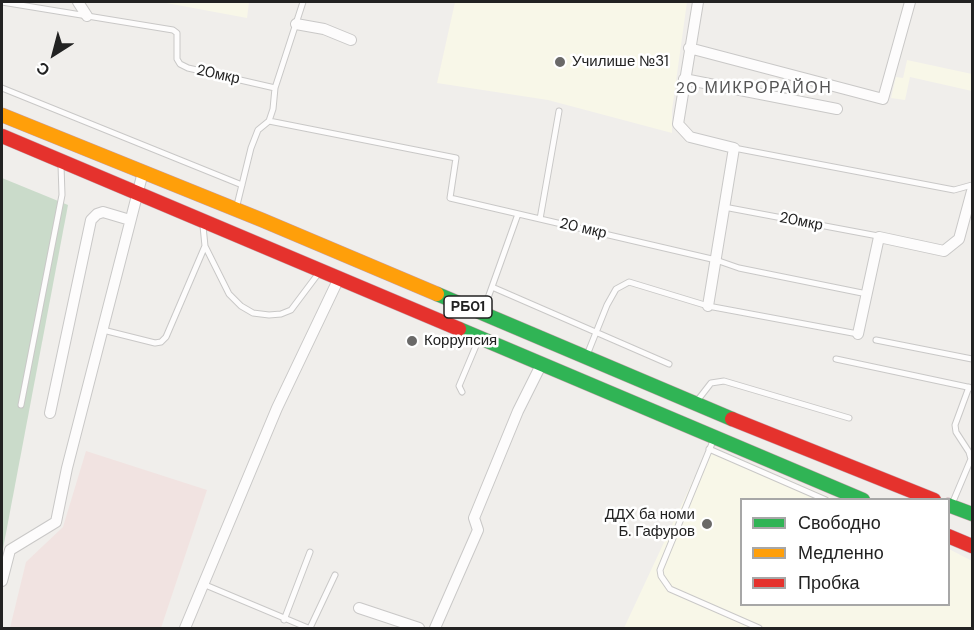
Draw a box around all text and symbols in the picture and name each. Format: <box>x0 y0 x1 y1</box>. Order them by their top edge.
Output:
north arrow <box>24 24 84 84</box>
place label: Училише №31 <box>572 53 669 71</box>
marker: Училише №31 <box>553 55 567 69</box>
text: С <box>32 57 54 81</box>
street label: 20мкр <box>195 62 241 88</box>
district label: 20 МИКРОРАЙОН <box>676 79 832 99</box>
street label: 20мкр <box>778 209 824 235</box>
street label: 20 мкр <box>558 215 608 243</box>
road number: РБ01 <box>444 296 492 318</box>
place label: Коррупсия <box>424 332 497 350</box>
marker: Коррупсия <box>405 334 419 348</box>
legend <box>740 498 950 606</box>
place label: ДДХ ба номи Б. Гафуров <box>605 506 695 541</box>
text: Свободно <box>798 511 881 535</box>
marker: ДДХ ба номи Б. Гафуров <box>700 517 714 531</box>
text: Медленно <box>798 541 884 565</box>
text: Пробка <box>798 571 860 595</box>

